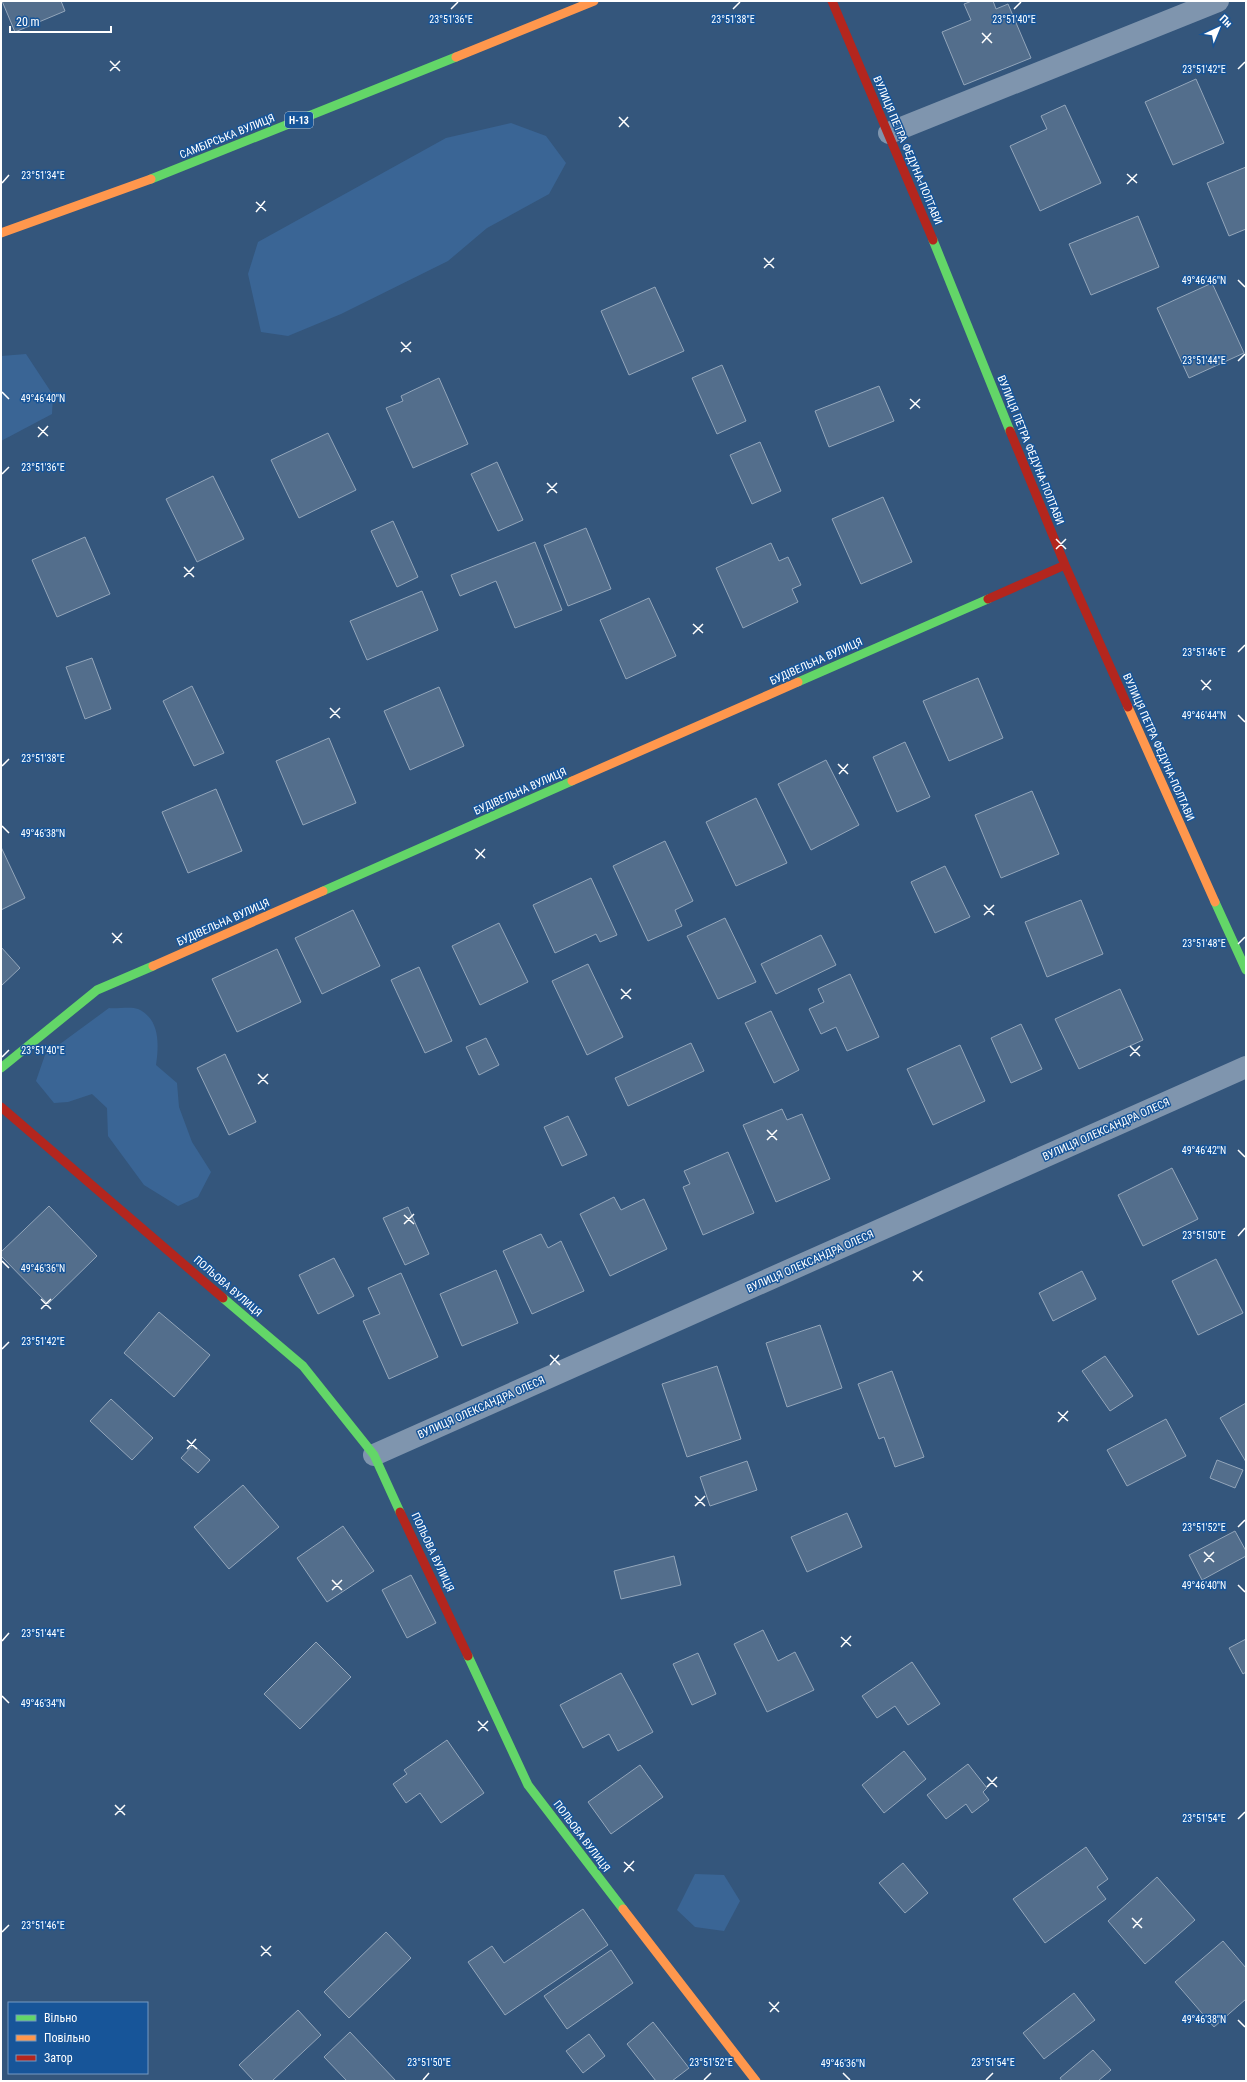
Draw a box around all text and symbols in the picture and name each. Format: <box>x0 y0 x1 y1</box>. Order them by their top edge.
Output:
scale bar <box>10 8 111 34</box>
north arrow <box>1199 8 1239 48</box>
text: Пн <box>1217 12 1235 30</box>
text: 23°51'36"E <box>429 14 473 25</box>
text: 23°51'38"E <box>711 14 755 25</box>
text: 23°51'40"E <box>992 14 1036 25</box>
text: 20 m <box>16 15 40 29</box>
text: 23°51'42"E <box>1182 64 1226 75</box>
street label: ВУЛИЦЯ ПЕТРА ФЕДУНА-ПОЛТАВИ <box>870 74 945 226</box>
street label: САМБІРСЬКА ВУЛИЦЯ <box>178 111 277 162</box>
road number: Н-13 <box>285 112 313 128</box>
text: 23°51'34"E <box>21 170 65 181</box>
text: 49°46'46"N <box>1182 275 1226 286</box>
text: 23°51'44"E <box>1182 355 1226 366</box>
street label: ВУЛИЦЯ ПЕТРА ФЕДУНА-ПОЛТАВИ <box>995 374 1067 527</box>
text: 49°46'40"N <box>21 393 65 404</box>
text: 23°51'36"E <box>21 462 65 473</box>
street label: БУДІВЕЛЬНА ВУЛИЦЯ <box>768 635 865 688</box>
text: 23°51'46"E <box>1182 647 1226 658</box>
street label: ВУЛИЦЯ ПЕТРА ФЕДУНА-ПОЛТАВИ <box>1120 672 1197 823</box>
text: 49°46'44"N <box>1182 710 1226 721</box>
text: 23°51'38"E <box>21 753 65 764</box>
street label: БУДІВЕЛЬНА ВУЛИЦЯ <box>472 765 569 818</box>
text: 49°46'38"N <box>21 828 65 839</box>
street label: БУДІВЕЛЬНА ВУЛИЦЯ <box>175 896 272 949</box>
text: 23°51'48"E <box>1182 938 1226 949</box>
text: 23°51'40"E <box>21 1045 65 1056</box>
street label: ВУЛИЦЯ ОЛЕКСАНДРА ОЛЕСЯ <box>1041 1095 1172 1163</box>
text: 49°46'42"N <box>1182 1145 1226 1156</box>
street label: ВУЛИЦЯ ОЛЕКСАНДРА ОЛЕСЯ <box>745 1227 876 1295</box>
text: 23°51'50"E <box>1182 1230 1226 1241</box>
street label: ПОЛЬОВА ВУЛИЦЯ <box>191 1253 264 1320</box>
text: 49°46'36"N <box>21 1263 65 1274</box>
text: 23°51'42"E <box>21 1336 65 1347</box>
street label: ВУЛИЦЯ ОЛЕКСАНДРА ОЛЕСЯ <box>416 1373 547 1441</box>
street label: ПОЛЬОВА ВУЛИЦЯ <box>408 1510 457 1594</box>
text: 23°51'52"E <box>1182 1522 1226 1533</box>
text: 49°46'40"N <box>1182 1580 1226 1591</box>
text: 23°51'44"E <box>21 1628 65 1639</box>
text: 49°46'34"N <box>21 1698 65 1709</box>
street label: ПОЛЬОВА ВУЛИЦЯ <box>551 1798 613 1875</box>
text: 23°51'54"E <box>1182 1813 1226 1824</box>
text: 23°51'46"E <box>21 1920 65 1931</box>
legend <box>8 2002 148 2074</box>
text: Вільно <box>44 2011 77 2025</box>
text: 49°46'38"N <box>1182 2014 1226 2025</box>
text: Повільно <box>44 2031 90 2045</box>
text: Затор <box>44 2051 73 2065</box>
text: 23°51'50"E <box>407 2057 451 2068</box>
text: 23°51'52"E <box>689 2057 733 2068</box>
text: 23°51'54"E <box>971 2057 1015 2068</box>
text: 49°46'36"N <box>821 2058 865 2069</box>

